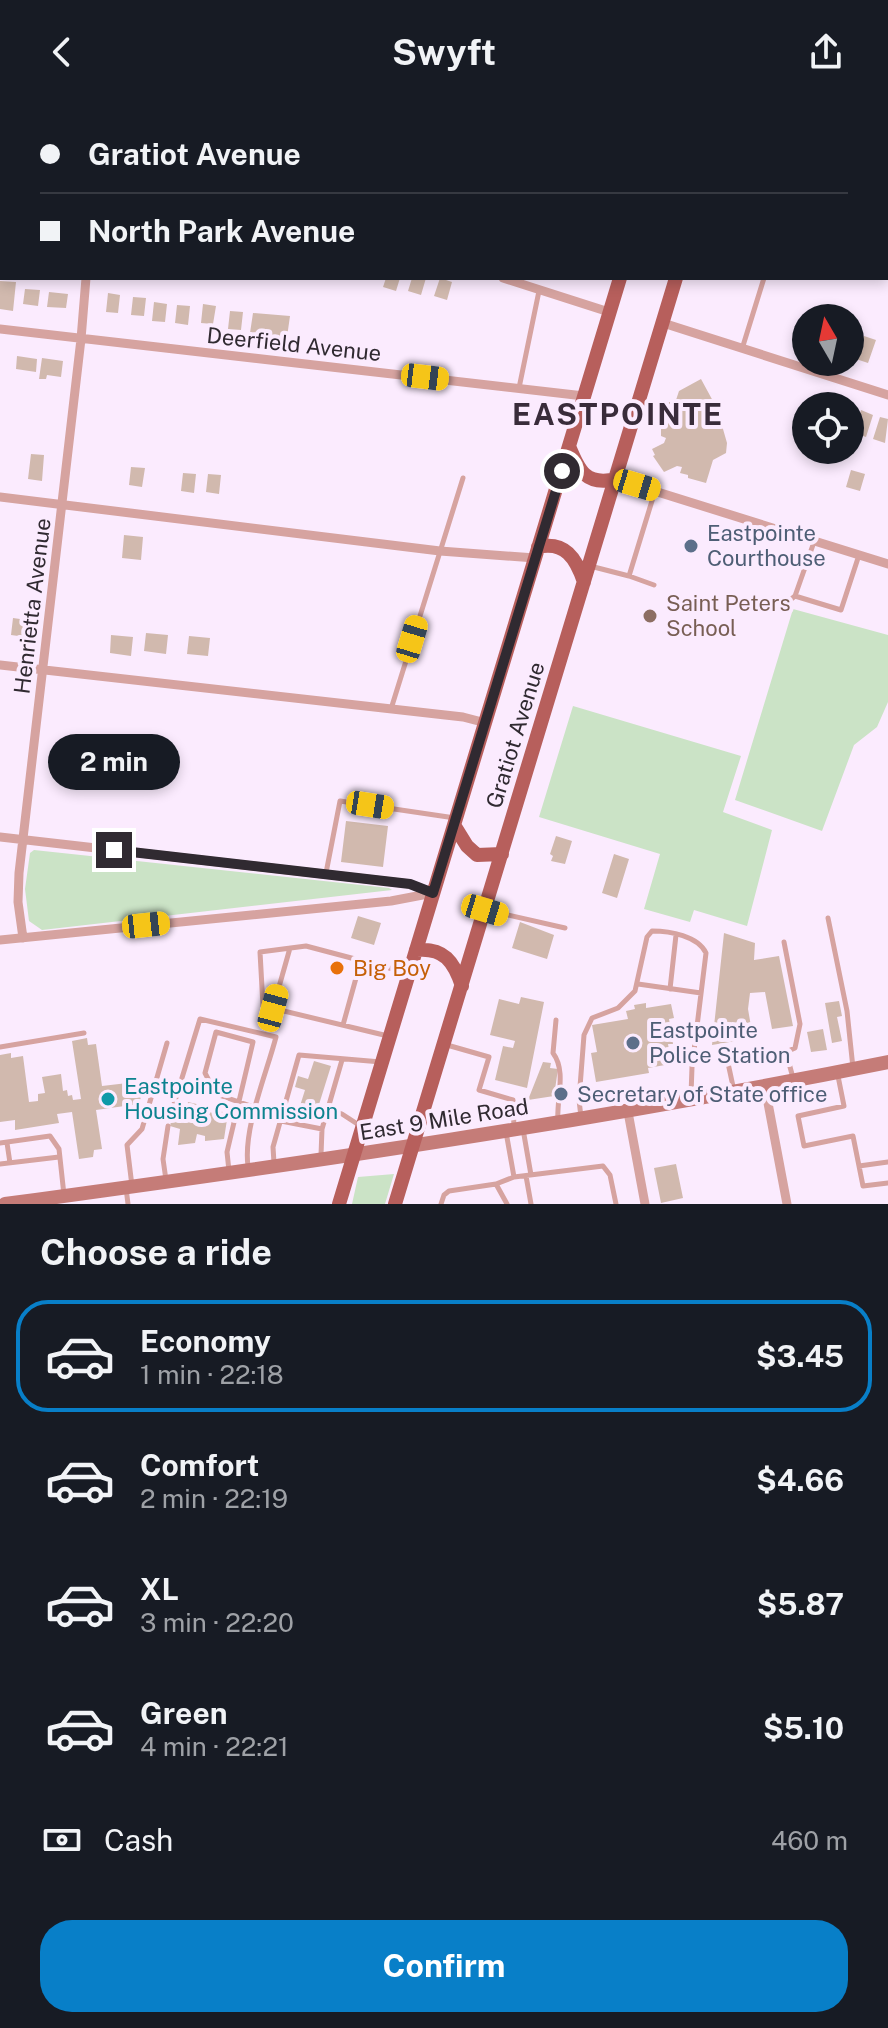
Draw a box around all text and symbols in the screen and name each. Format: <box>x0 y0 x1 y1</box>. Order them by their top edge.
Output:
icon: back <box>40 30 84 74</box>
icon: share <box>804 30 848 74</box>
text: Swyft <box>392 31 496 73</box>
text: Gratiot Avenue <box>88 136 301 172</box>
text: North Park Avenue <box>88 213 355 249</box>
north arrow <box>792 304 864 376</box>
map controls <box>792 304 864 464</box>
street label: Deerfield Avenue <box>206 322 382 366</box>
car <box>400 362 450 392</box>
button: locate <box>792 392 864 464</box>
district label: EASTPOINTE <box>512 396 724 432</box>
route start <box>544 453 580 489</box>
car <box>611 467 663 503</box>
street label: Henrietta Avenue <box>8 517 56 695</box>
place label: Eastpointe Courthouse <box>707 520 826 571</box>
marker: Eastpointe Courthouse <box>682 537 700 555</box>
place label: Saint Peters School <box>666 590 791 641</box>
marker: Saint Peters School <box>641 607 659 625</box>
car <box>394 613 430 665</box>
street label: Gratiot Avenue <box>480 659 550 811</box>
callout: 2 min <box>48 734 180 790</box>
text: 2 min <box>80 746 148 777</box>
car <box>344 789 396 821</box>
route end <box>96 832 132 868</box>
car <box>459 892 511 928</box>
car <box>121 911 171 939</box>
place label: Big Boy <box>353 955 431 981</box>
marker: Big Boy <box>328 959 346 977</box>
car <box>255 982 291 1034</box>
place label: Eastpointe Police Station <box>649 1017 790 1068</box>
marker: Eastpointe Police Station <box>624 1034 642 1052</box>
place label: Eastpointe Housing Commission <box>124 1073 338 1124</box>
place label: Secretary of State office <box>577 1081 827 1107</box>
marker: Secretary of State office <box>552 1085 570 1103</box>
marker: Eastpointe Housing Commission <box>99 1090 117 1108</box>
street label: East 9 Mile Road <box>358 1093 530 1145</box>
text: Choose a ride <box>40 1231 272 1273</box>
icon: car <box>44 1320 116 1392</box>
text: Economy <box>140 1323 271 1359</box>
text: $3.45 <box>756 1338 844 1374</box>
text: 1 min · 22:18 <box>140 1359 284 1390</box>
icon: car <box>44 1444 116 1516</box>
text: Comfort <box>140 1447 259 1483</box>
text: $4.66 <box>756 1462 844 1498</box>
text: 2 min · 22:19 <box>140 1483 288 1514</box>
icon: car <box>44 1568 116 1640</box>
text: XL <box>140 1571 179 1607</box>
text: $5.87 <box>757 1586 844 1622</box>
text: 3 min · 22:20 <box>140 1607 294 1638</box>
icon: car <box>44 1692 116 1764</box>
text: Green <box>140 1695 227 1731</box>
text: $5.10 <box>763 1710 844 1746</box>
text: 4 min · 22:21 <box>140 1731 289 1762</box>
icon: cash <box>40 1818 84 1862</box>
text: Cash <box>104 1822 173 1858</box>
text: 460 m <box>771 1825 848 1856</box>
button: Confirm <box>40 1920 848 2012</box>

